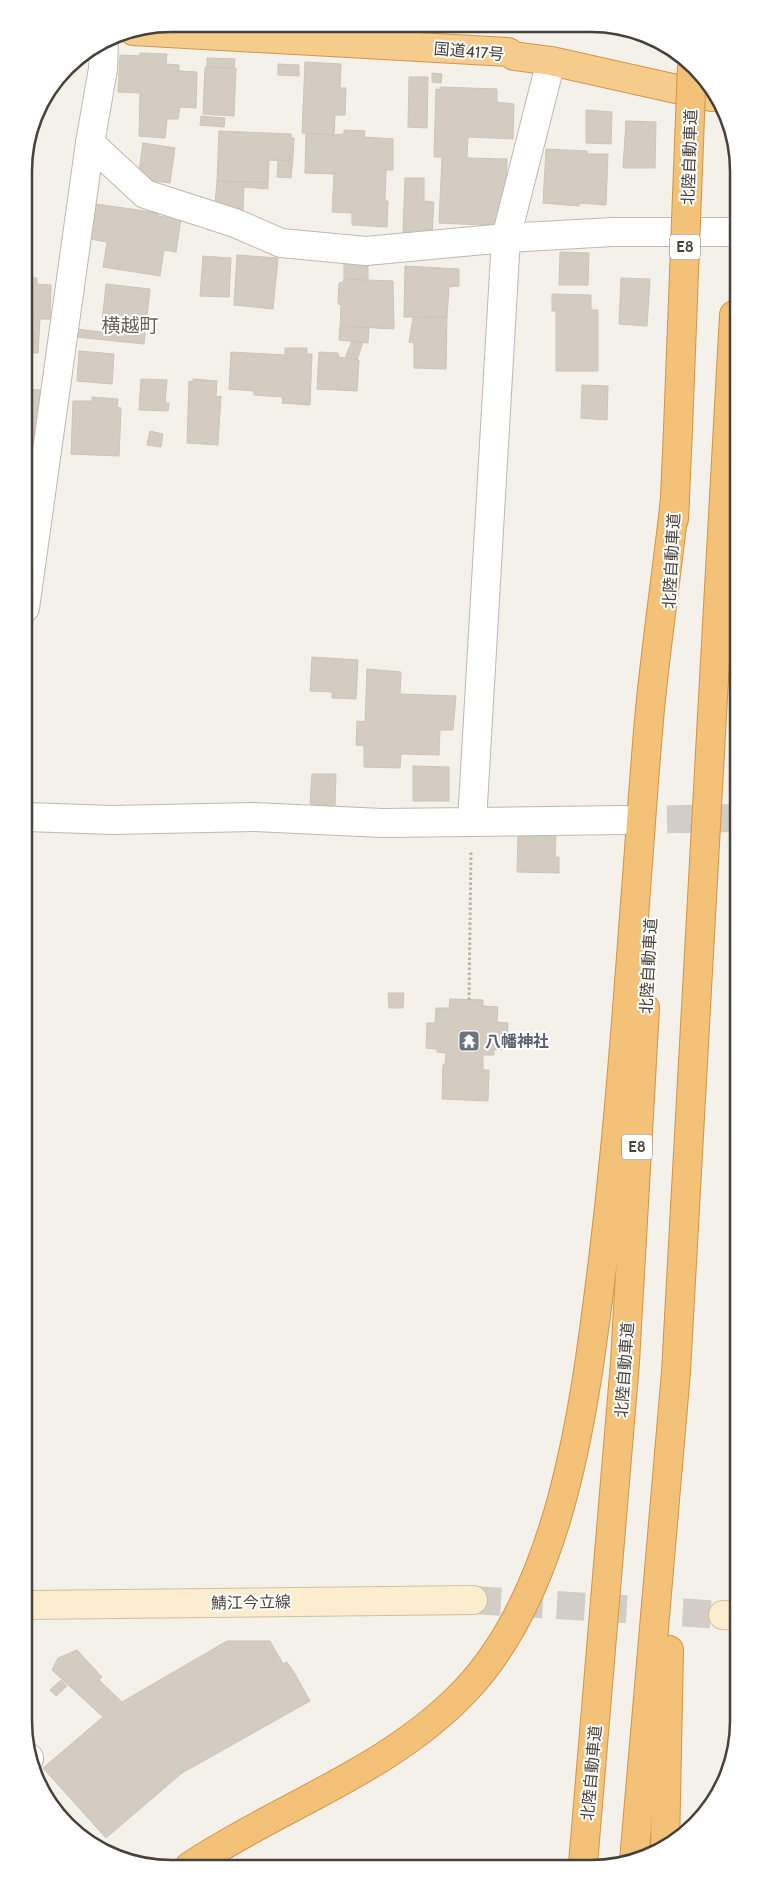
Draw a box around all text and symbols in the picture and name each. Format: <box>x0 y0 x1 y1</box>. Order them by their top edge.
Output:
street label: 国道417号 <box>433 39 505 64</box>
street label: 北陸自動車道 <box>678 109 701 205</box>
road number: E8 <box>670 234 700 260</box>
district label: 横越町 <box>101 314 159 337</box>
street label: 北陸自動車道 <box>659 513 683 609</box>
street label: 北陸自動車道 <box>636 918 660 1014</box>
temple icon: 八幡神社 <box>457 1029 481 1053</box>
place label: 八幡神社 <box>485 1032 549 1051</box>
road number: E8 <box>622 1134 652 1160</box>
street label: 北陸自動車道 <box>612 1321 637 1419</box>
street label: 鯖江今立線 <box>211 1592 291 1613</box>
street label: 北陸自動車道 <box>578 1724 605 1822</box>

